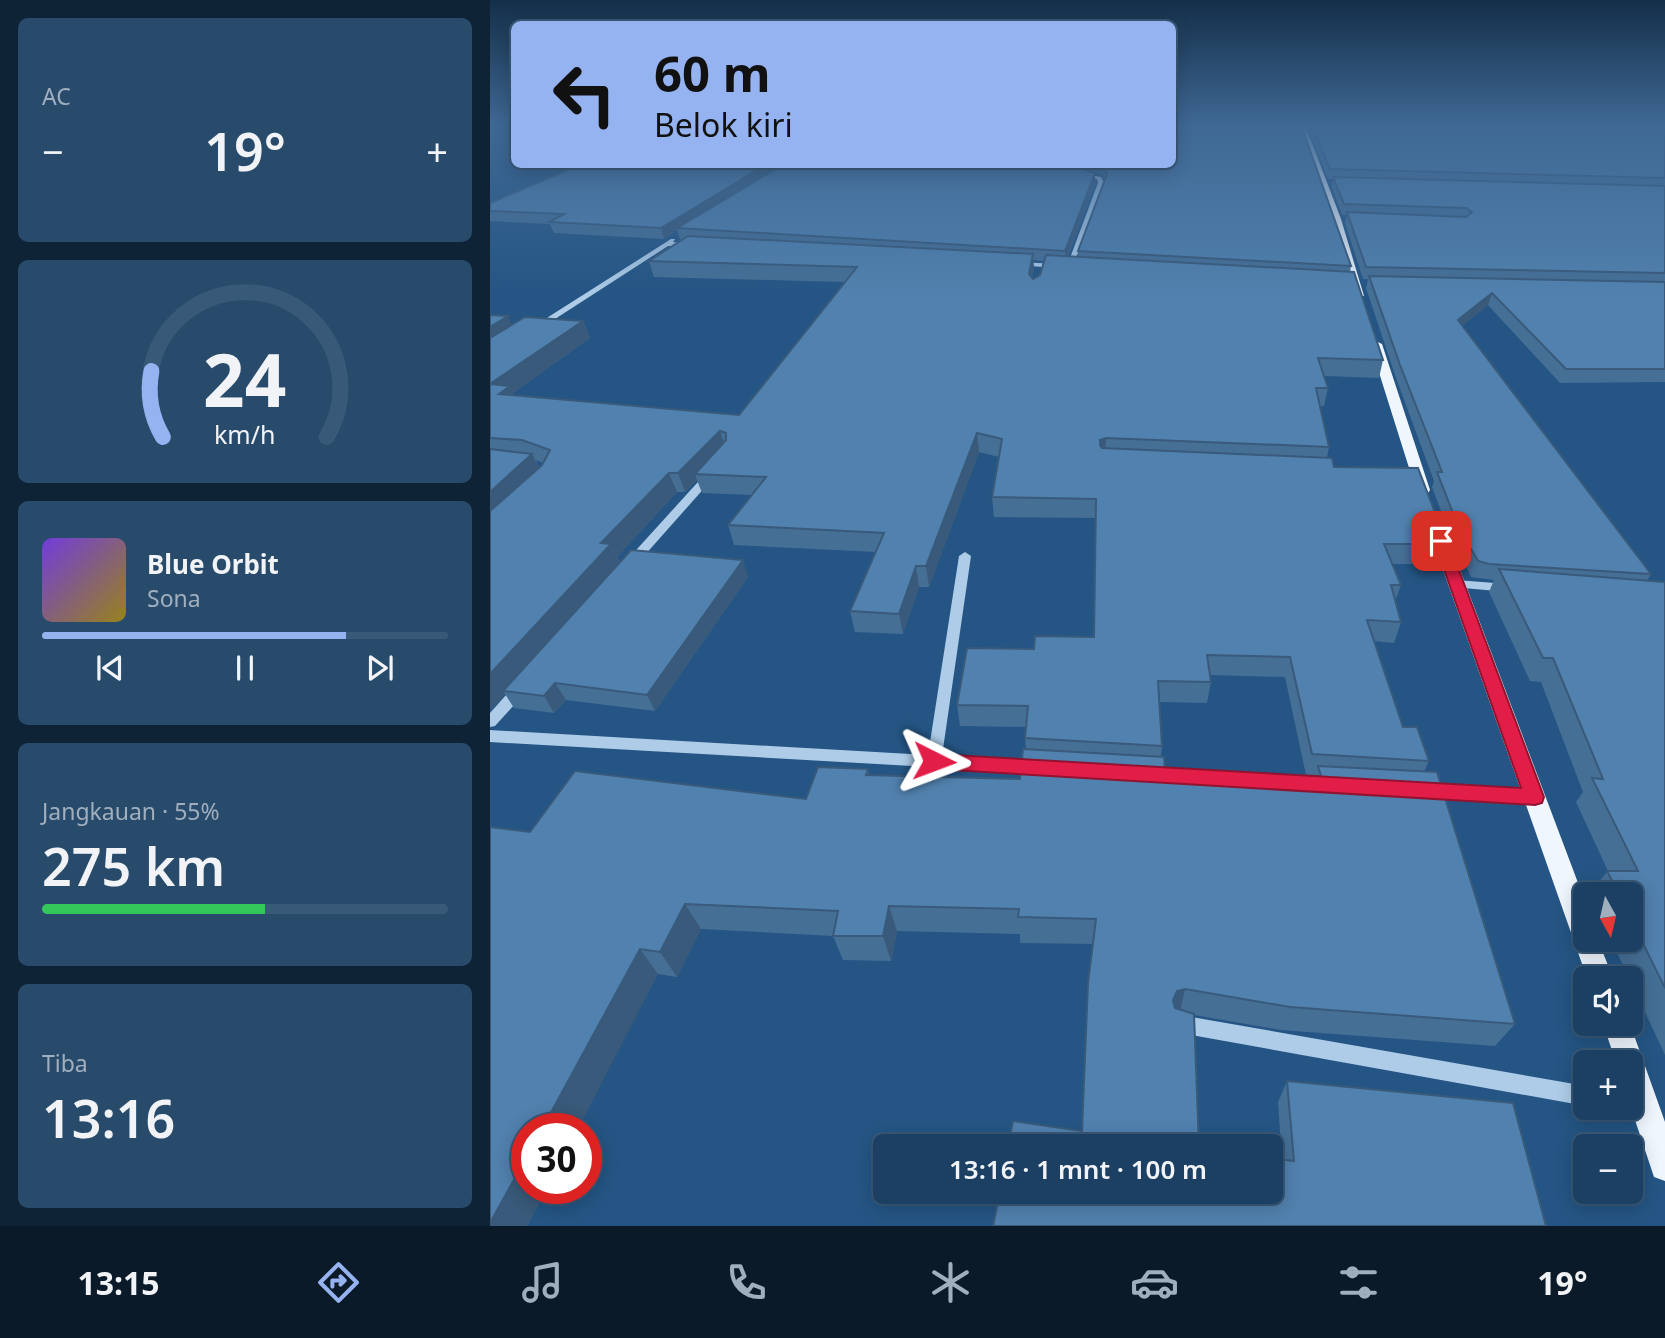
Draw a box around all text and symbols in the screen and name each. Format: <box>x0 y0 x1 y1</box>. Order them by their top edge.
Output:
text: 60 m <box>654 40 771 106</box>
icon: left <box>539 49 630 140</box>
text: AC <box>42 80 71 112</box>
text: Belok kiri <box>654 103 793 146</box>
text: 19° <box>204 115 286 186</box>
text: − <box>42 125 64 177</box>
text: + <box>426 125 448 177</box>
text: 24 <box>203 330 287 429</box>
text: km/h <box>214 417 276 451</box>
pin <box>1411 511 1471 571</box>
icon: arrive <box>1422 522 1460 560</box>
text: Blue Orbit <box>147 546 279 582</box>
text: Sona <box>147 582 201 614</box>
icon: previous <box>91 649 129 687</box>
icon: pause <box>226 649 264 687</box>
icon: next <box>361 649 399 687</box>
position arrow <box>897 724 971 798</box>
text: Jangkauan · 55% <box>42 795 220 827</box>
text: 275 km <box>42 830 225 901</box>
north arrow <box>1573 882 1643 952</box>
map controls <box>1573 882 1643 1204</box>
button: sound <box>1573 966 1643 1036</box>
text: Tiba <box>42 1047 88 1079</box>
button: + <box>1573 1050 1643 1120</box>
text: 13:16 <box>42 1082 175 1153</box>
speed limit sign: 30 <box>511 1113 602 1204</box>
button: − <box>1573 1134 1643 1204</box>
text: 13:16 · 1 mnt · 100 m <box>949 1151 1207 1187</box>
icon: directions <box>314 1258 363 1307</box>
icon: music <box>518 1258 567 1307</box>
icon: phone <box>722 1258 771 1307</box>
icon: climate <box>926 1258 975 1307</box>
icon: car <box>1130 1258 1179 1307</box>
icon: filters <box>1334 1258 1383 1307</box>
text: 13:15 <box>77 1261 160 1304</box>
text: 19° <box>1537 1261 1588 1304</box>

